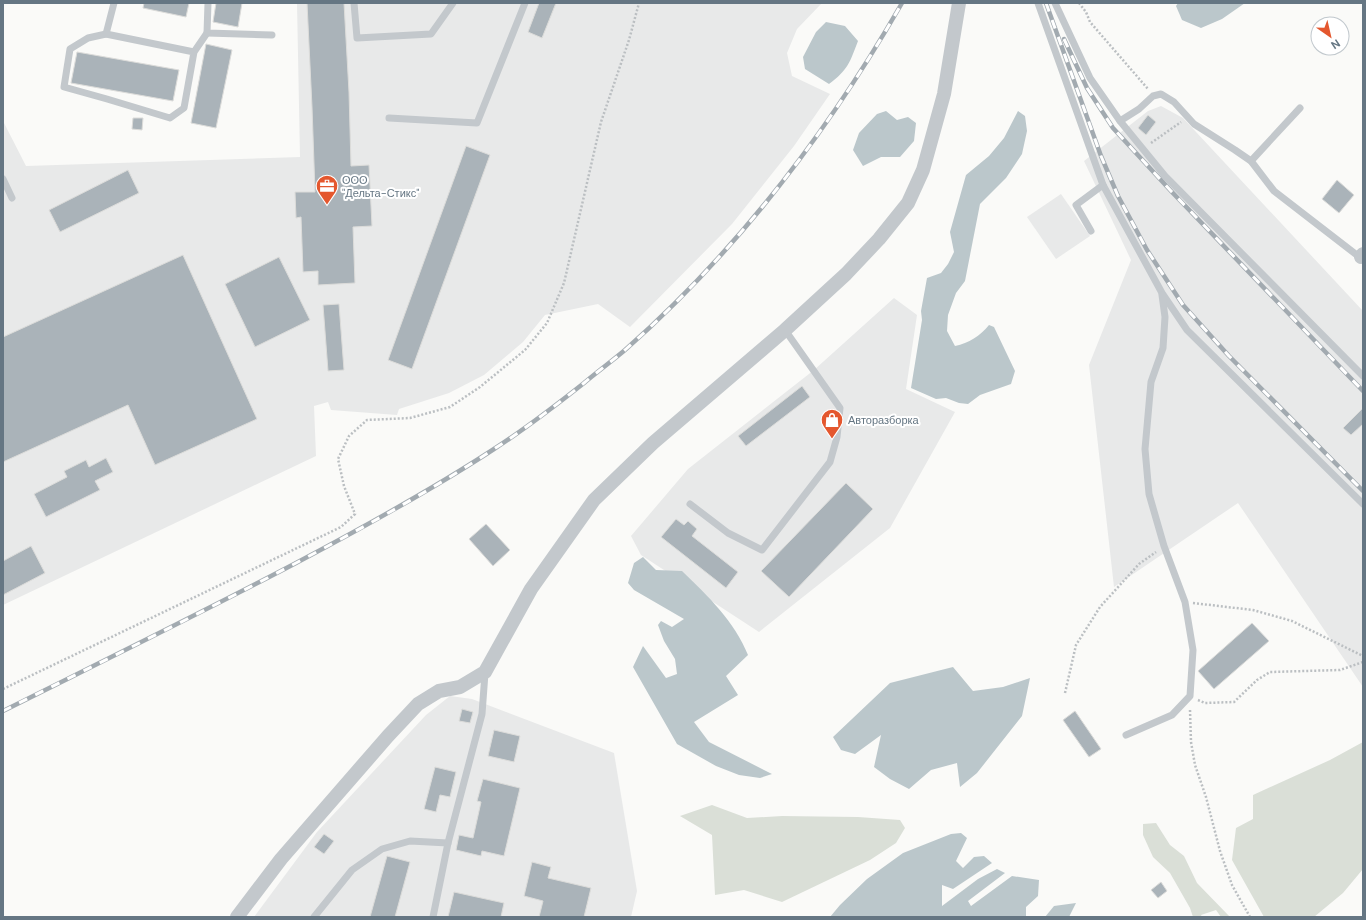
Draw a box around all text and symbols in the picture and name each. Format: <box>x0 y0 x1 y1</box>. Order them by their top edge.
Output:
north arrow <box>1310 16 1350 56</box>
text: N <box>1328 36 1343 52</box>
office icon: ООО "Дельта-Стикс" <box>314 173 340 206</box>
place label: ООО "Дельта-Стикс" <box>342 173 419 200</box>
shop icon: Авторазборка <box>819 407 845 440</box>
place label: Авторазборка <box>848 413 920 427</box>

